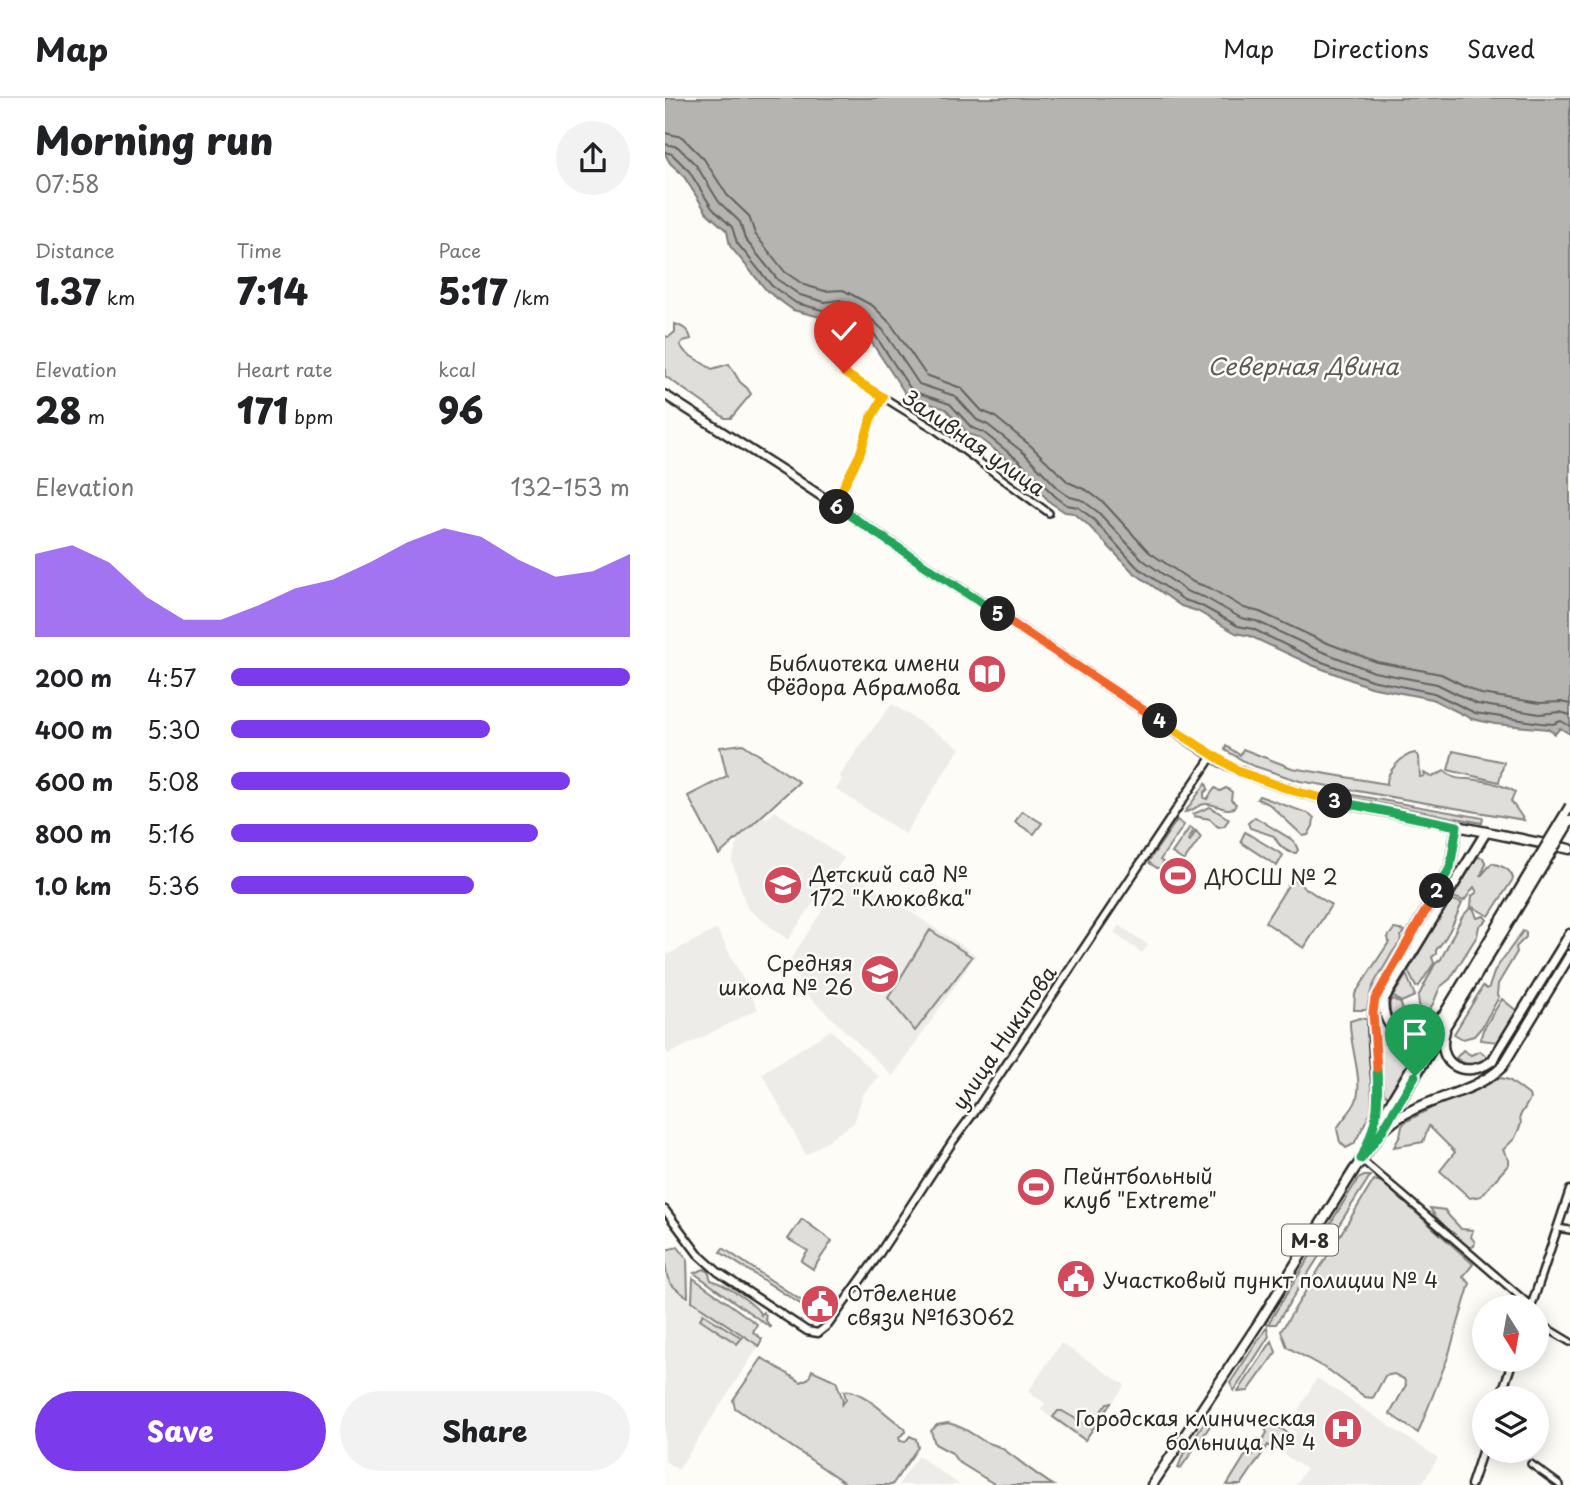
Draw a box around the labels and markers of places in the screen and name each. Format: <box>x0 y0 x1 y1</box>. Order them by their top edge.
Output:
pin <box>814 301 874 373</box>
pin: 6 <box>819 490 855 524</box>
pin: 5 <box>981 596 1015 632</box>
place label: Библиотека имени Фёдора Абрамова <box>767 646 960 702</box>
library icon: Библиотека имени Фёдора Абрамова <box>966 653 1008 695</box>
pin: 4 <box>1142 704 1177 738</box>
pin: 3 <box>1317 784 1353 818</box>
sports icon: ДЮСШ № 2 <box>1157 855 1199 897</box>
place label: Детский сад № 172 "Клюковка" <box>809 857 972 913</box>
place label: ДЮСШ № 2 <box>1204 860 1338 892</box>
school or university icon: Детский сад № 172 "Клюковка" <box>762 864 804 906</box>
pin: 2 <box>1419 874 1455 908</box>
place label: Средняя школа № 26 <box>718 946 853 1002</box>
school or university icon: Средняя школа № 26 <box>859 953 901 995</box>
pin <box>1385 1004 1445 1076</box>
place label: Пейнтбольный клуб "Extreme" <box>1063 1159 1217 1215</box>
sports icon: Пейнтбольный клуб "Extreme" <box>1015 1166 1057 1208</box>
public building icon: Участковый пункт полиции № 4 <box>1055 1258 1097 1300</box>
place label: Участковый пункт полиции № 4 <box>1103 1263 1438 1295</box>
place label: Отделение связи №163062 <box>847 1276 1015 1332</box>
public building icon: Отделение связи №163062 <box>799 1283 841 1325</box>
place label: Городская клиническая больница № 4 <box>1075 1401 1316 1457</box>
hospital icon: Городская клиническая больница № 4 <box>1322 1408 1364 1450</box>

